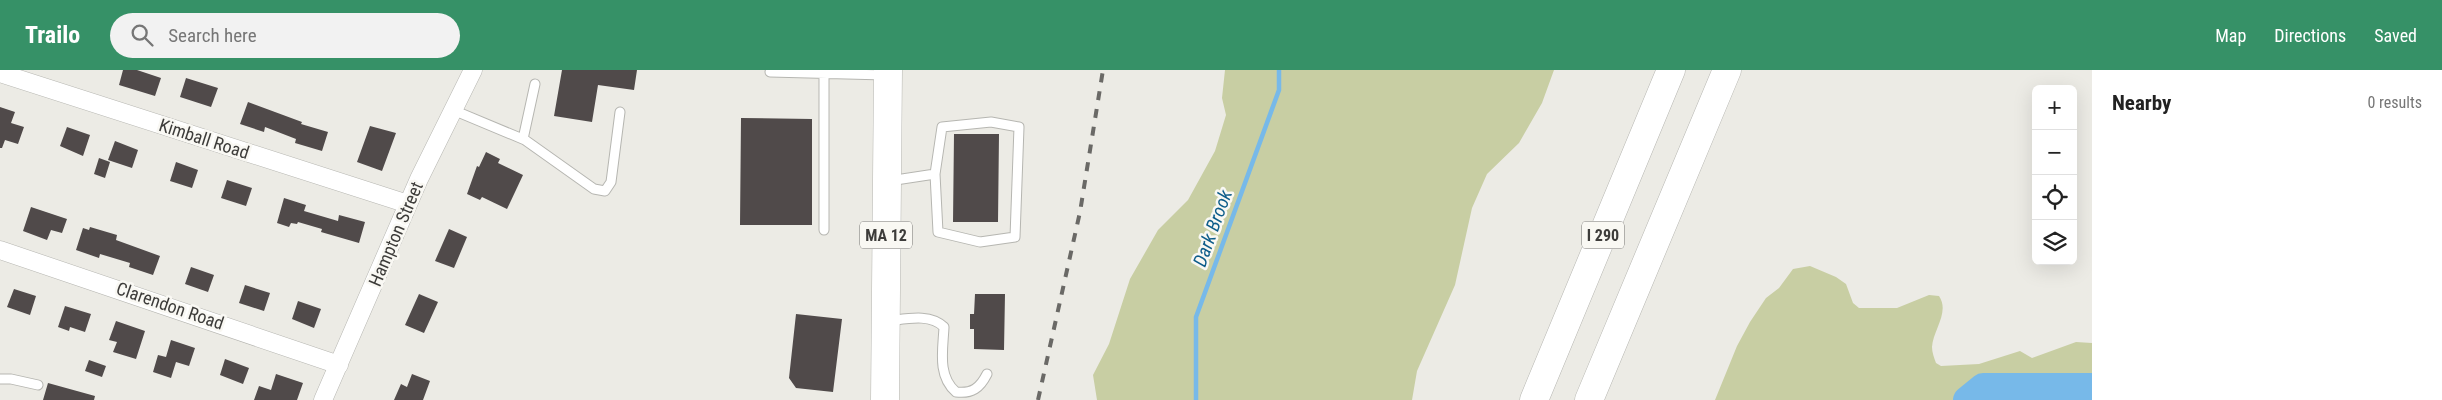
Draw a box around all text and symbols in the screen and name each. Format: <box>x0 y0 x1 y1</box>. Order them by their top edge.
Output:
search box <box>110 13 460 58</box>
text: Trailo <box>25 21 80 49</box>
icon: search <box>128 21 156 49</box>
text: Search here <box>168 24 257 47</box>
text: Map <box>2215 25 2246 46</box>
text: Directions <box>2274 25 2346 46</box>
text: Saved <box>2374 25 2417 46</box>
map controls <box>2032 85 2077 265</box>
button: + <box>2032 85 2077 130</box>
text: Nearby <box>2112 91 2171 115</box>
text: 0 results <box>2367 93 2422 112</box>
street label: Kimball Road <box>156 114 252 163</box>
button: − <box>2032 130 2077 175</box>
button: locate <box>2032 175 2077 220</box>
street label: Hampton Street <box>364 178 427 289</box>
water label: Dark Brook <box>1188 186 1237 270</box>
button: layers <box>2032 220 2077 265</box>
road number: MA 12 <box>860 222 912 248</box>
road number: I 290 <box>1582 222 1624 248</box>
street label: Clarendon Road <box>114 277 227 334</box>

